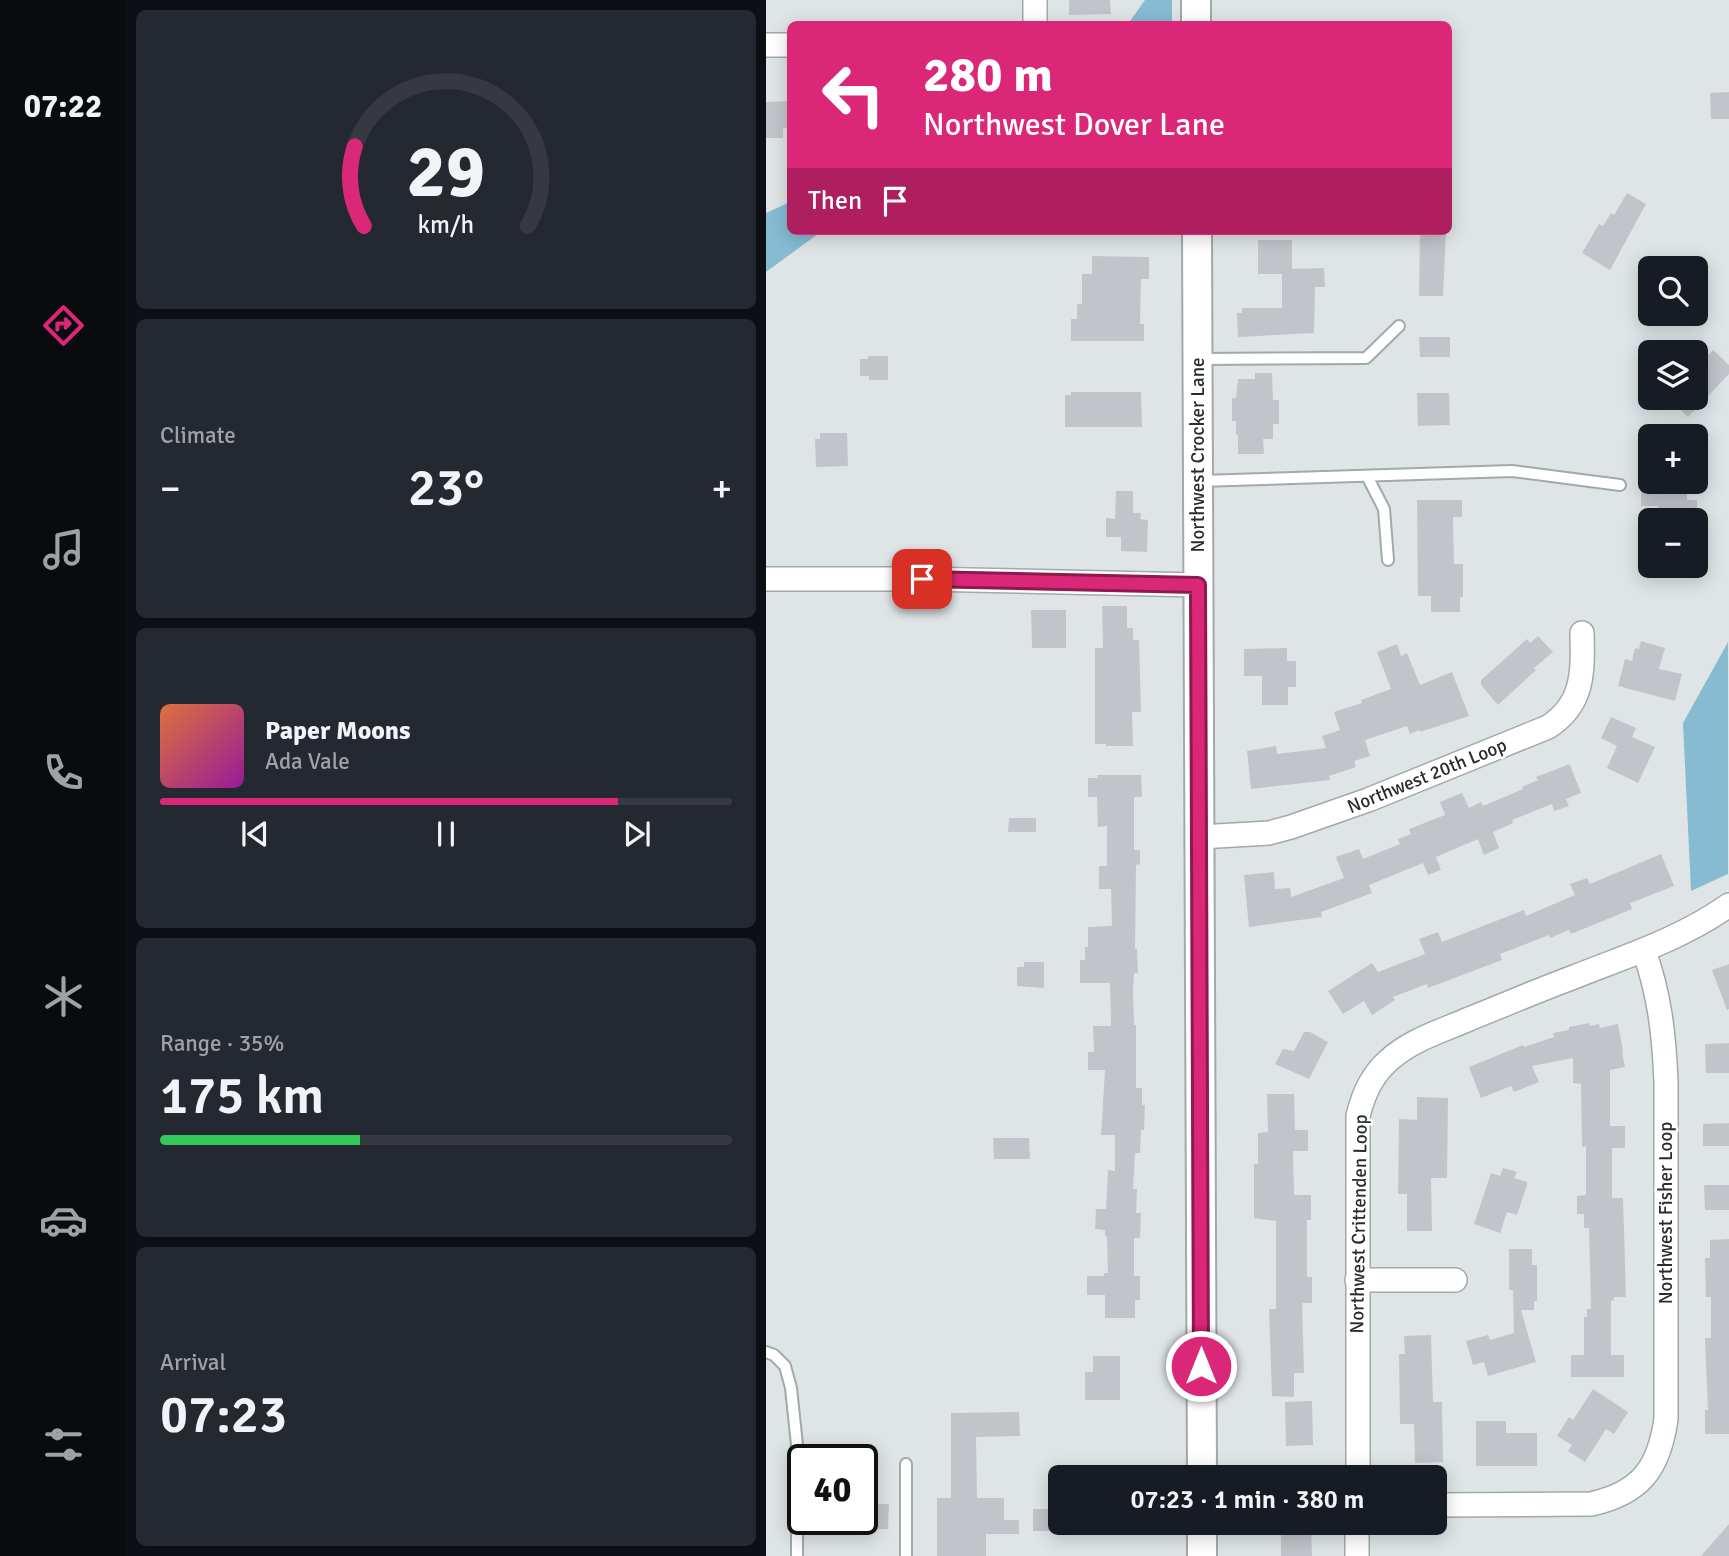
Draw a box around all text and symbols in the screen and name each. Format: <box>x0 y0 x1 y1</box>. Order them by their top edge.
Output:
text: 280 m <box>923 45 1053 105</box>
icon: left <box>808 49 899 140</box>
text: 07:22 <box>24 87 102 126</box>
text: Northwest Dover Lane <box>923 105 1225 144</box>
text: 29 <box>407 128 485 217</box>
icon: arrive <box>876 182 914 220</box>
text: Then <box>808 185 862 217</box>
text: km/h <box>418 208 474 239</box>
map controls <box>1638 256 1708 578</box>
button: search <box>1638 256 1708 326</box>
icon: directions <box>39 301 88 350</box>
button: layers <box>1638 340 1708 410</box>
street label: Northwest Crocker Lane <box>1186 357 1210 553</box>
text: Climate <box>160 421 236 450</box>
button: + <box>1638 424 1708 494</box>
text: 23° <box>408 456 484 520</box>
text: − <box>160 465 181 512</box>
text: + <box>711 465 732 512</box>
button: − <box>1638 508 1708 578</box>
icon: music <box>39 525 88 574</box>
pin <box>892 549 952 609</box>
icon: arrive <box>903 560 941 598</box>
text: Paper Moons <box>265 715 411 747</box>
street label: Northwest 20th Loop <box>1344 733 1510 819</box>
text: Ada Vale <box>265 747 350 776</box>
icon: phone <box>39 748 88 797</box>
icon: previous <box>236 815 274 853</box>
icon: pause <box>427 815 465 853</box>
icon: next <box>618 815 656 853</box>
icon: climate <box>39 972 88 1021</box>
text: Range · 35% <box>160 1029 284 1058</box>
text: 175 km <box>160 1064 324 1128</box>
street label: Northwest Crittenden Loop <box>1345 1114 1373 1334</box>
street label: Northwest Fisher Loop <box>1654 1122 1678 1304</box>
icon: car <box>39 1196 88 1245</box>
position arrow <box>1164 1329 1238 1403</box>
text: Arrival <box>160 1348 226 1377</box>
text: 07:23 <box>160 1383 287 1447</box>
icon: filters <box>39 1420 88 1469</box>
speed limit sign: 40 <box>787 1444 878 1535</box>
text: 07:23 · 1 min · 380 m <box>1131 1484 1364 1516</box>

